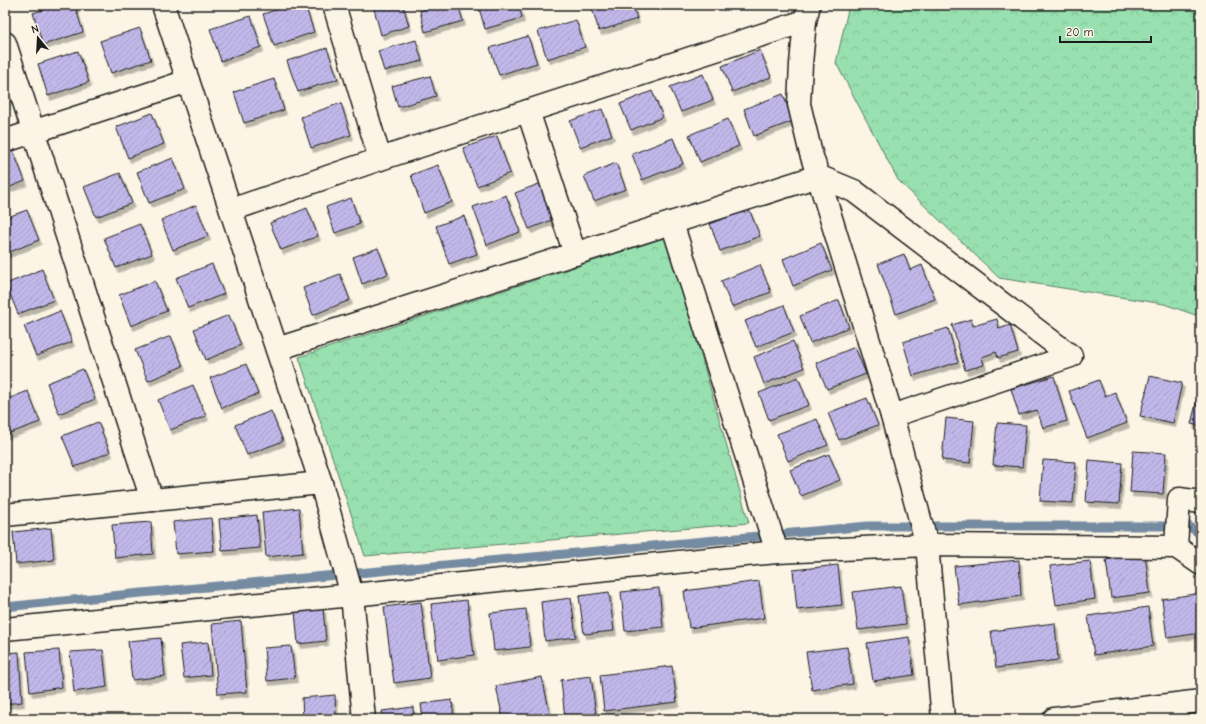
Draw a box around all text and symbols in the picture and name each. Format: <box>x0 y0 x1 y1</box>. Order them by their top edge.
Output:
north arrow <box>18 18 58 58</box>
scale bar <box>1060 18 1151 44</box>
text: N <box>30 22 40 36</box>
text: 20 m <box>1066 25 1094 39</box>

